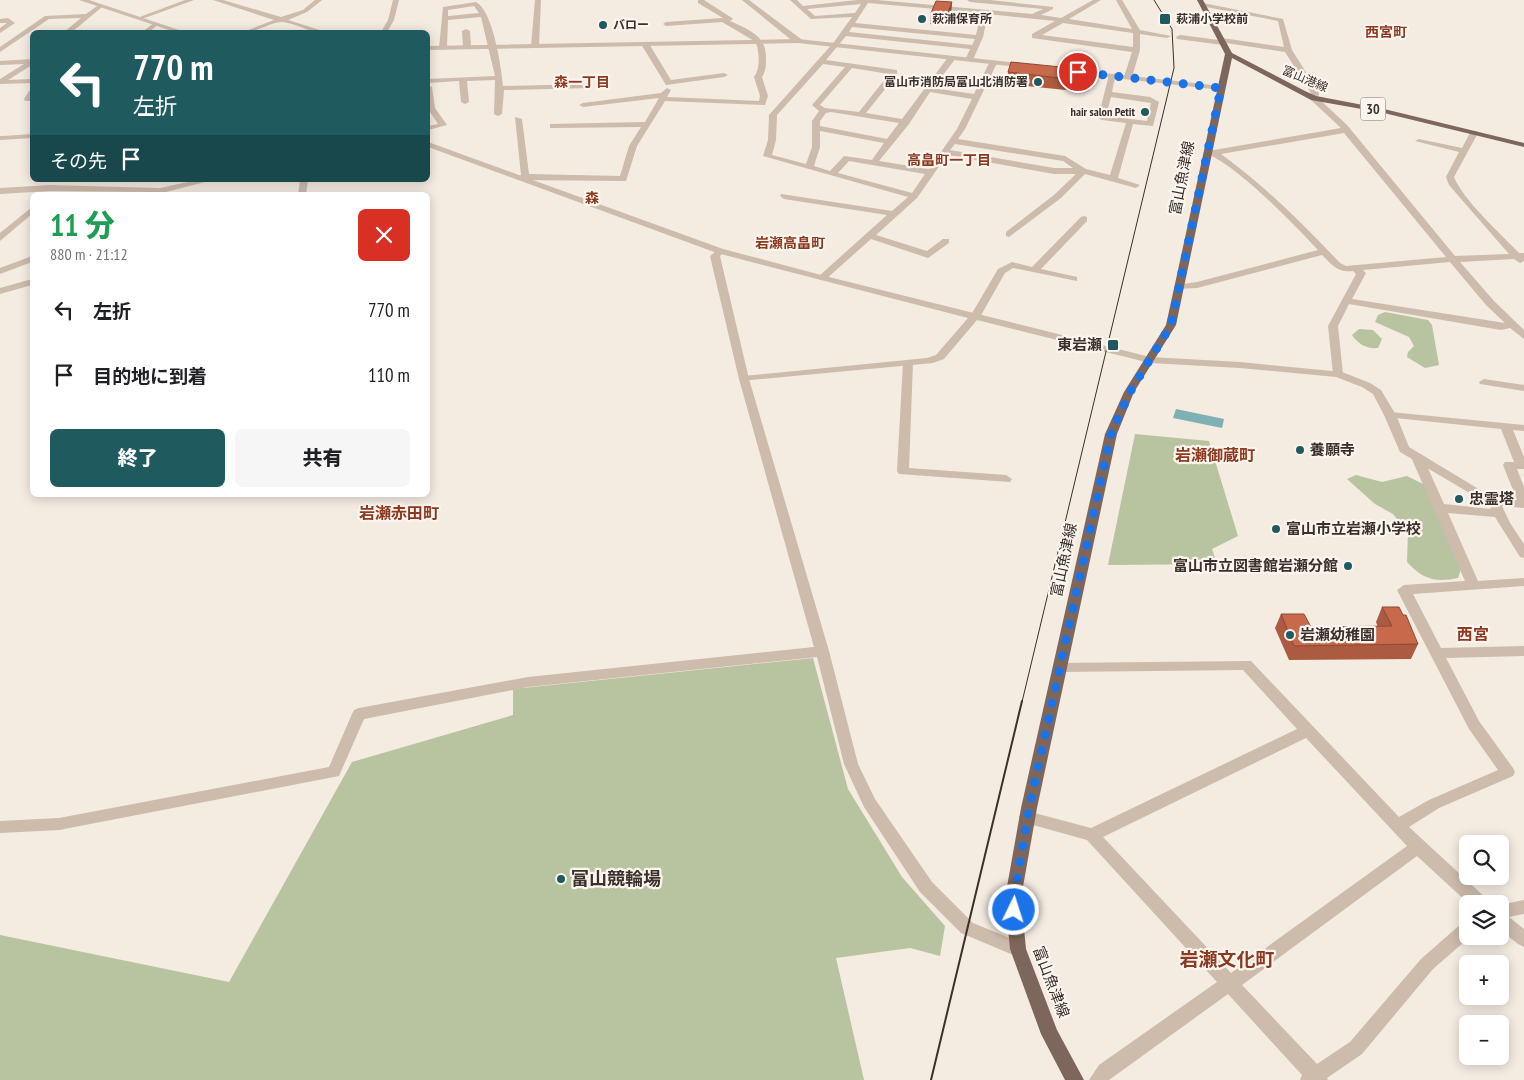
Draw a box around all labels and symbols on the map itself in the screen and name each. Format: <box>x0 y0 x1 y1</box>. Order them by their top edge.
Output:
place label: 萩浦保育所 <box>932 11 992 26</box>
place label: 萩浦小学校前 <box>1176 11 1248 26</box>
marker: 萩浦小学校前 <box>1158 12 1172 26</box>
marker: 萩浦保育所 <box>916 13 928 25</box>
place label: バロー <box>613 17 649 32</box>
marker: バロー <box>597 19 609 31</box>
district label: 西宮町 <box>1365 23 1407 41</box>
pin <box>1057 51 1099 93</box>
street label: 富山港線 <box>1280 62 1330 95</box>
district label: 森一丁目 <box>554 73 610 91</box>
place label: 富山市消防局富山北消防署 <box>884 74 1028 89</box>
marker: 富山市消防局富山北消防署 <box>1032 76 1044 88</box>
road number: 30 <box>1360 98 1386 120</box>
place label: hair salon Petit <box>1071 104 1136 119</box>
marker: hair salon Petit <box>1139 106 1151 118</box>
street label: 富山魚津線 <box>1165 139 1198 217</box>
district label: 高畠町一丁目 <box>907 151 991 169</box>
district label: 森 <box>585 189 599 207</box>
district label: 岩瀬高畠町 <box>755 234 825 252</box>
place label: 東岩瀬 <box>1057 335 1102 354</box>
marker: 東岩瀬 <box>1106 338 1120 352</box>
place label: 養願寺 <box>1310 440 1355 459</box>
marker: 養願寺 <box>1294 444 1306 456</box>
district label: 岩瀬御蔵町 <box>1175 445 1255 465</box>
place label: 忠霊塔 <box>1469 489 1514 508</box>
marker: 忠霊塔 <box>1453 493 1465 505</box>
district label: 岩瀬赤田町 <box>359 503 439 523</box>
place label: 富山市立岩瀬小学校 <box>1286 519 1421 538</box>
street label: 富山魚津線 <box>1046 521 1081 599</box>
marker: 富山市立岩瀬小学校 <box>1270 523 1282 535</box>
place label: 富山市立図書館岩瀬分館 <box>1173 556 1338 575</box>
marker: 富山市立図書館岩瀬分館 <box>1342 560 1354 572</box>
district label: 西宮 <box>1457 624 1489 644</box>
place label: 岩瀬幼稚園 <box>1300 625 1375 644</box>
marker: 岩瀬幼稚園 <box>1284 629 1296 641</box>
place label: 富山競輪場 <box>571 867 661 890</box>
marker: 富山競輪場 <box>555 873 567 885</box>
position arrow <box>987 883 1039 935</box>
street label: 富山魚津線 <box>1029 943 1074 1020</box>
district label: 岩瀬文化町 <box>1179 947 1275 971</box>

